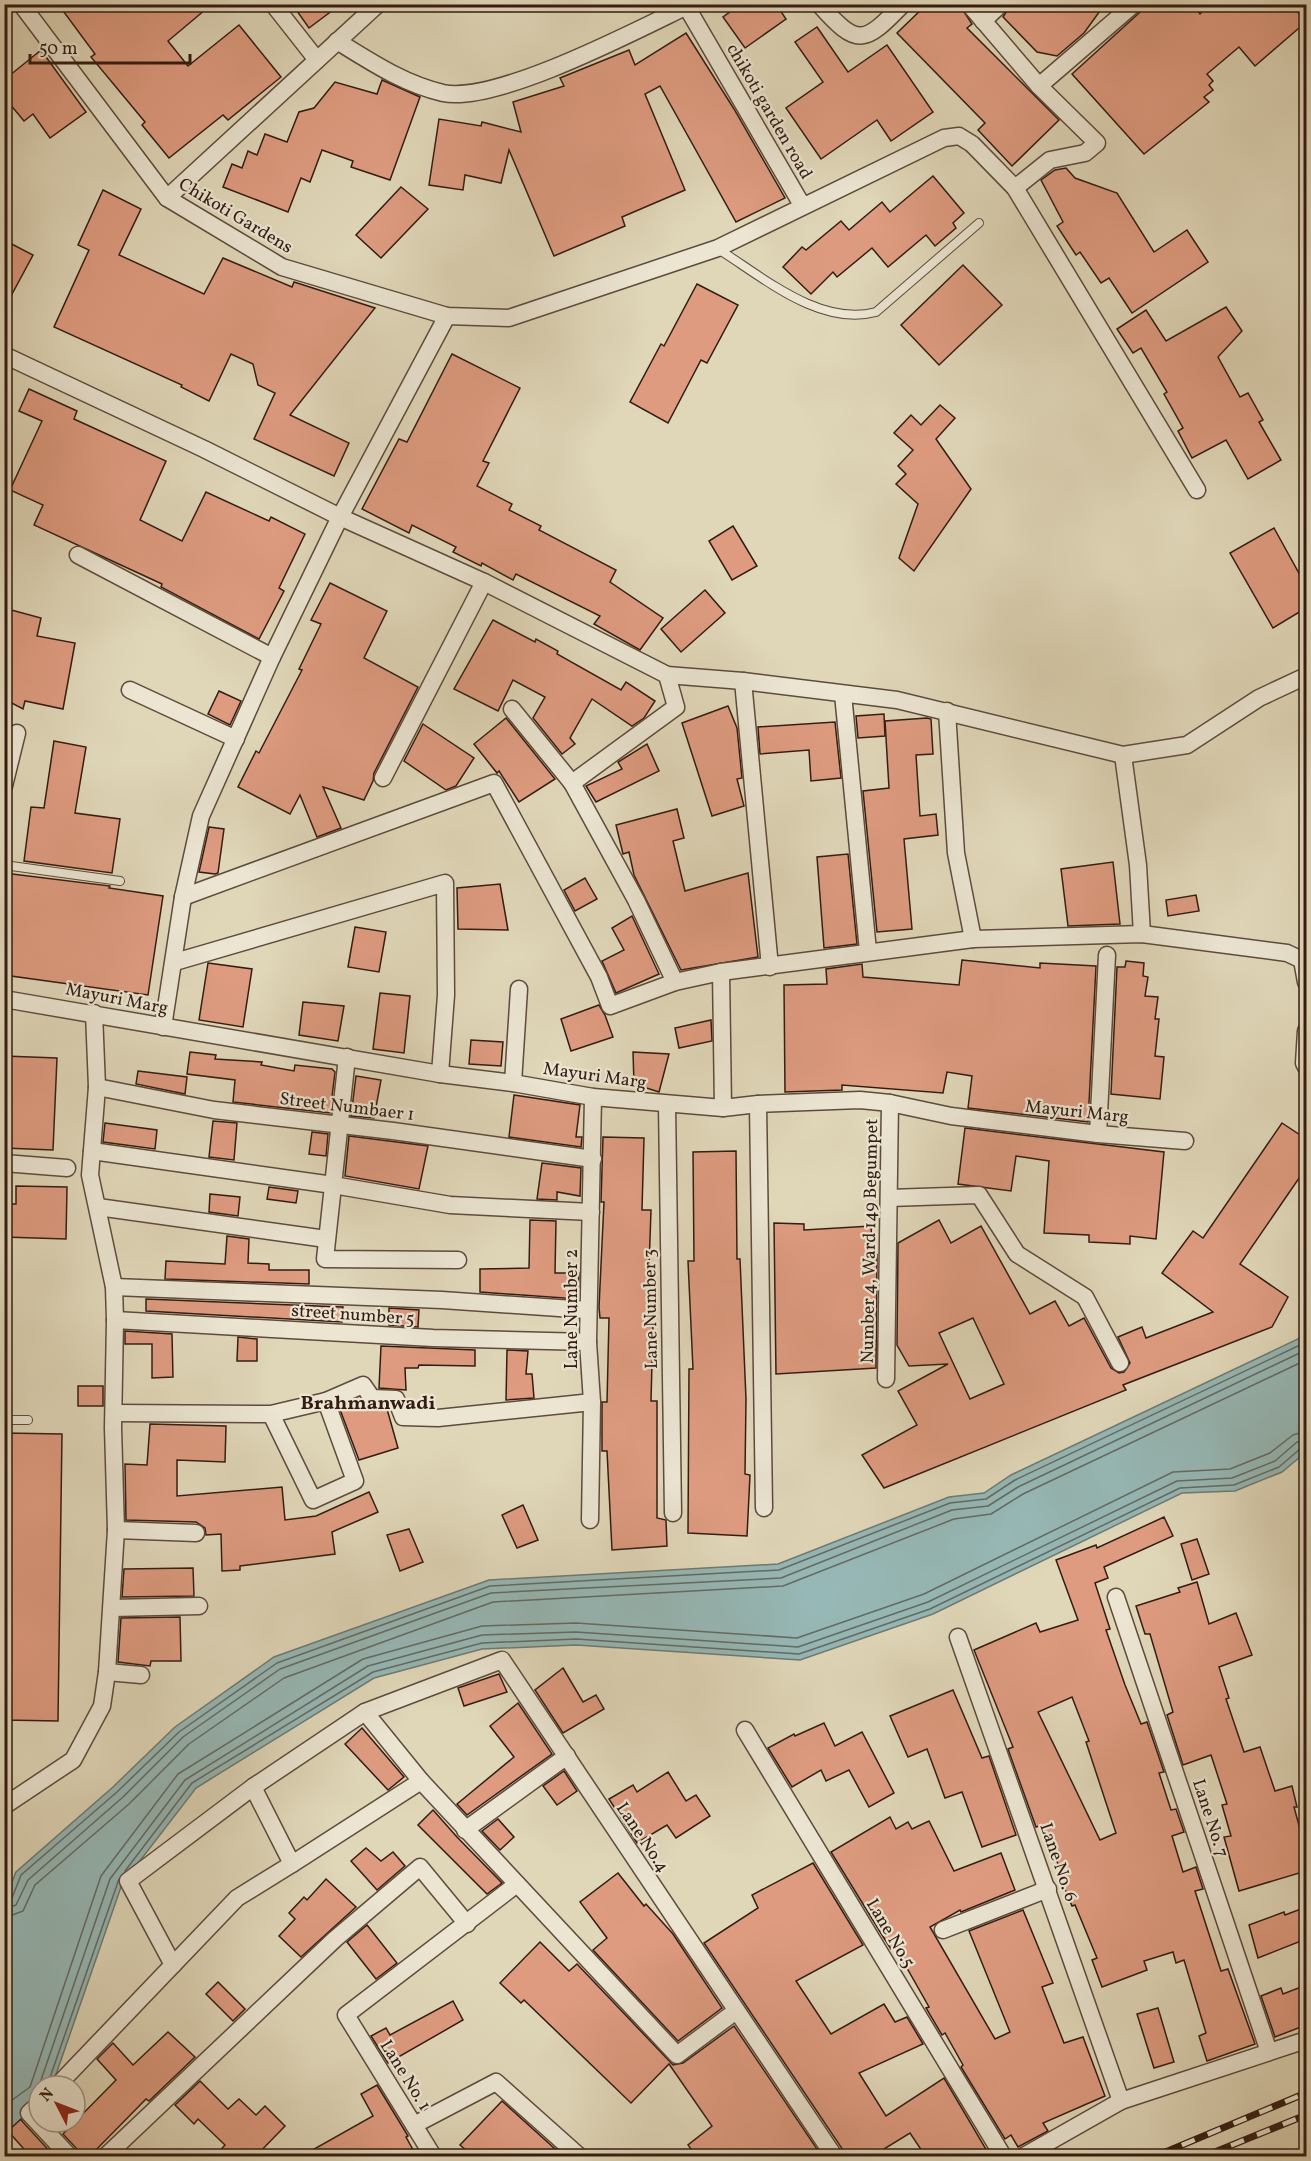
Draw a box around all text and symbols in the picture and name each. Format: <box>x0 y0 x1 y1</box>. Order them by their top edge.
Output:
scale bar <box>30 27 190 65</box>
text: 50 m <box>39 37 78 62</box>
street label: chikoti garden road <box>720 39 818 184</box>
street label: Chikoti Gardens <box>173 172 297 260</box>
street label: Mayuri Marg <box>63 977 170 1022</box>
street label: Mayuri Marg <box>542 1057 648 1096</box>
street label: Street Numbaer 1 <box>278 1087 416 1128</box>
street label: Mayuri Marg <box>1024 1095 1130 1130</box>
street label: Number 4, Ward 149 Begumpet <box>856 1118 885 1364</box>
street label: Lane Number 2 <box>560 1249 585 1369</box>
street label: Lane Number 3 <box>638 1249 665 1369</box>
street label: street number 5 <box>290 1299 415 1332</box>
district label: Brahmanwadi <box>300 1390 436 1418</box>
street label: Lane No. 7 <box>1185 1776 1234 1861</box>
street label: Lane No.4 <box>609 1798 674 1878</box>
street label: Lane No. 6 <box>1032 1820 1083 1905</box>
street label: Lane No.5 <box>859 1894 920 1973</box>
street label: Lane No. 1 <box>373 2035 436 2116</box>
north arrow <box>27 2074 87 2134</box>
text: N <box>35 2083 60 2107</box>

